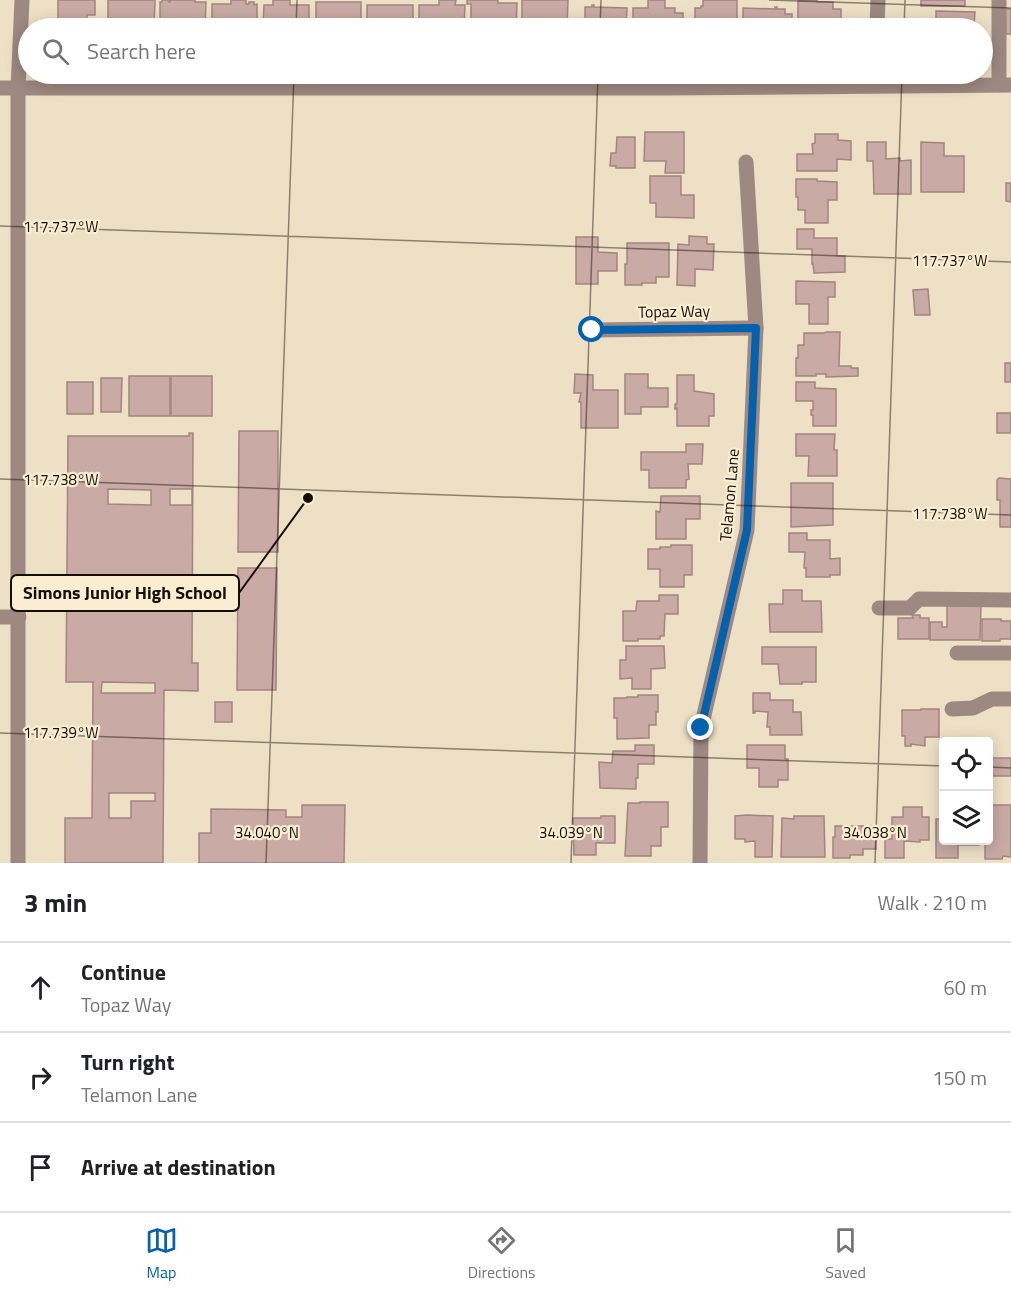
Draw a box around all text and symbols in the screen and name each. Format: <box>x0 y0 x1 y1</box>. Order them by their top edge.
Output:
search box <box>18 18 993 84</box>
text: Search here <box>87 34 196 68</box>
icon: search <box>39 35 72 68</box>
text: 117.737°W <box>23 215 99 238</box>
text: 117.737°W <box>912 249 988 272</box>
street label: Topaz Way <box>638 298 711 324</box>
route start <box>578 316 604 342</box>
street label: Telamon Lane <box>713 448 745 542</box>
text: 117.738°W <box>23 468 99 491</box>
text: 117.738°W <box>912 502 988 525</box>
callout: Simons Junior High School <box>11 575 239 611</box>
text: Simons Junior High School <box>23 579 227 606</box>
route end <box>687 714 713 740</box>
text: 117.739°W <box>23 721 99 744</box>
map controls <box>939 737 993 845</box>
button: locate <box>939 737 993 791</box>
button: layers <box>939 791 993 845</box>
text: 34.040°N <box>235 821 299 844</box>
text: 34.039°N <box>539 821 603 844</box>
text: 34.038°N <box>843 821 907 844</box>
text: 3 min <box>24 883 87 922</box>
text: Walk · 210 m <box>878 887 987 918</box>
text: Continue <box>81 955 166 989</box>
icon: ahead <box>24 971 57 1004</box>
text: 60 m <box>943 972 987 1003</box>
text: Topaz Way <box>81 989 171 1020</box>
text: Turn right <box>81 1045 175 1079</box>
icon: right <box>24 1061 57 1094</box>
text: 150 m <box>932 1062 987 1093</box>
text: Telamon Lane <box>81 1079 197 1110</box>
text: Arrive at destination <box>81 1150 276 1184</box>
icon: arrive <box>24 1151 57 1184</box>
tab: Map <box>145 1224 178 1284</box>
tab: Directions <box>468 1224 536 1284</box>
tab: Saved <box>825 1224 866 1284</box>

